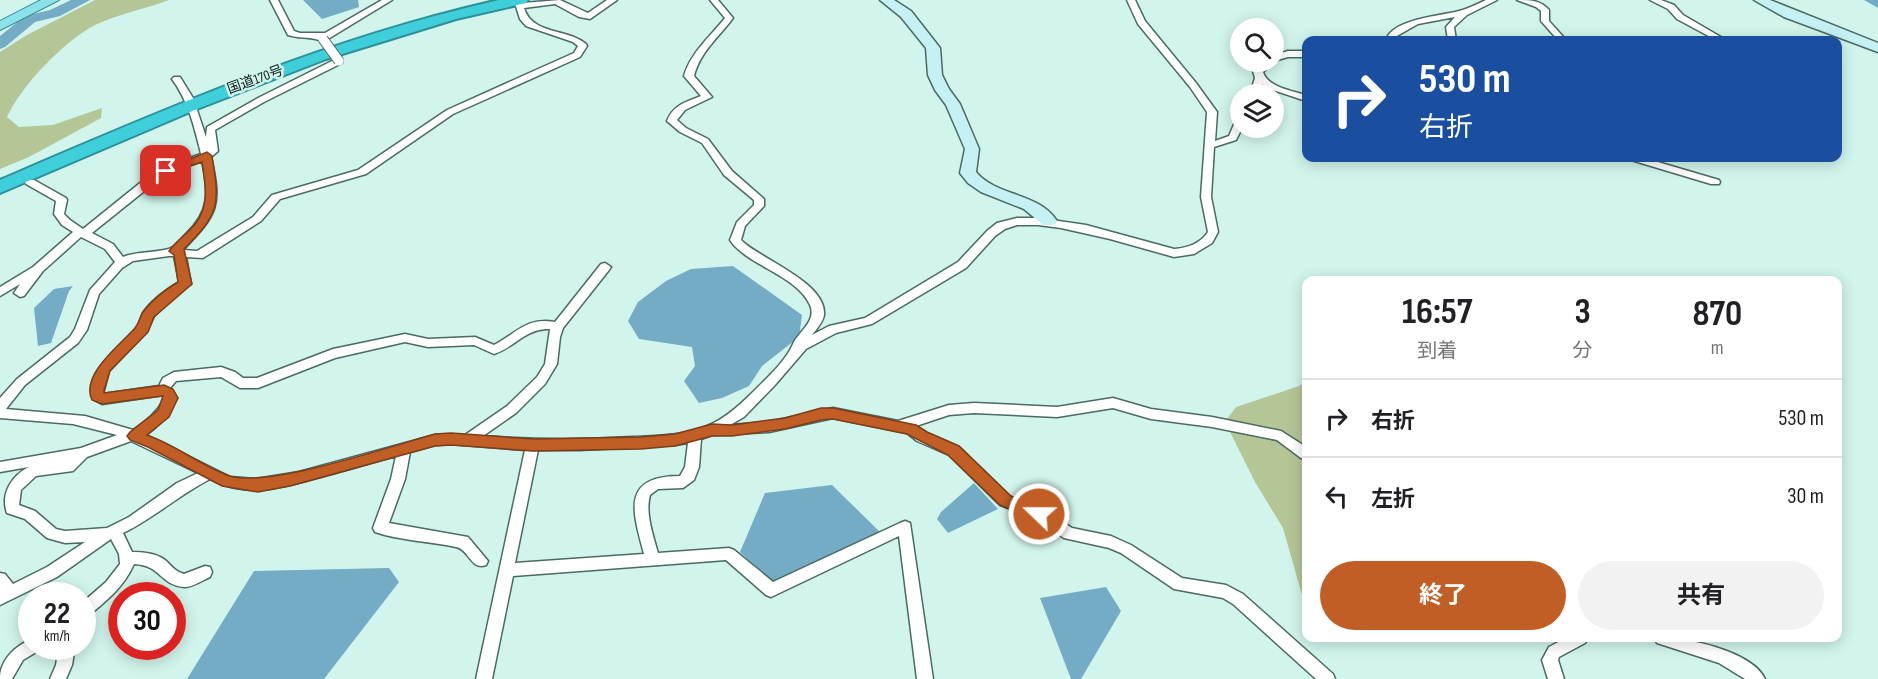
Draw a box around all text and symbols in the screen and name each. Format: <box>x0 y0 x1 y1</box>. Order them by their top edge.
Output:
map controls <box>1230 18 1284 138</box>
button: search <box>1230 18 1284 72</box>
text: 530 m <box>1419 54 1511 105</box>
icon: right <box>1320 60 1398 138</box>
street label: 国道170号 <box>225 61 286 97</box>
button: layers <box>1230 84 1284 138</box>
text: 右折 <box>1419 112 1473 144</box>
pin <box>140 145 191 196</box>
icon: arrive <box>149 154 182 187</box>
text: 16:57 <box>1402 291 1472 334</box>
text: 3 <box>1574 291 1591 334</box>
text: 870 <box>1692 293 1742 336</box>
text: m <box>1711 336 1724 360</box>
text: 到着 <box>1417 339 1457 363</box>
text: 分 <box>1572 339 1592 363</box>
icon: right <box>1320 402 1353 435</box>
text: 530 m <box>1779 405 1824 432</box>
text: 右折 <box>1371 408 1415 435</box>
icon: left <box>1320 480 1353 513</box>
position arrow <box>1007 482 1071 546</box>
text: 30 m <box>1787 483 1824 510</box>
text: 左折 <box>1371 486 1415 513</box>
button: 終了 <box>1320 561 1566 630</box>
button: 共有 <box>1578 561 1824 630</box>
speed limit sign: 30 <box>108 582 186 660</box>
text: 22 <box>44 596 70 632</box>
text: km/h <box>44 627 70 646</box>

